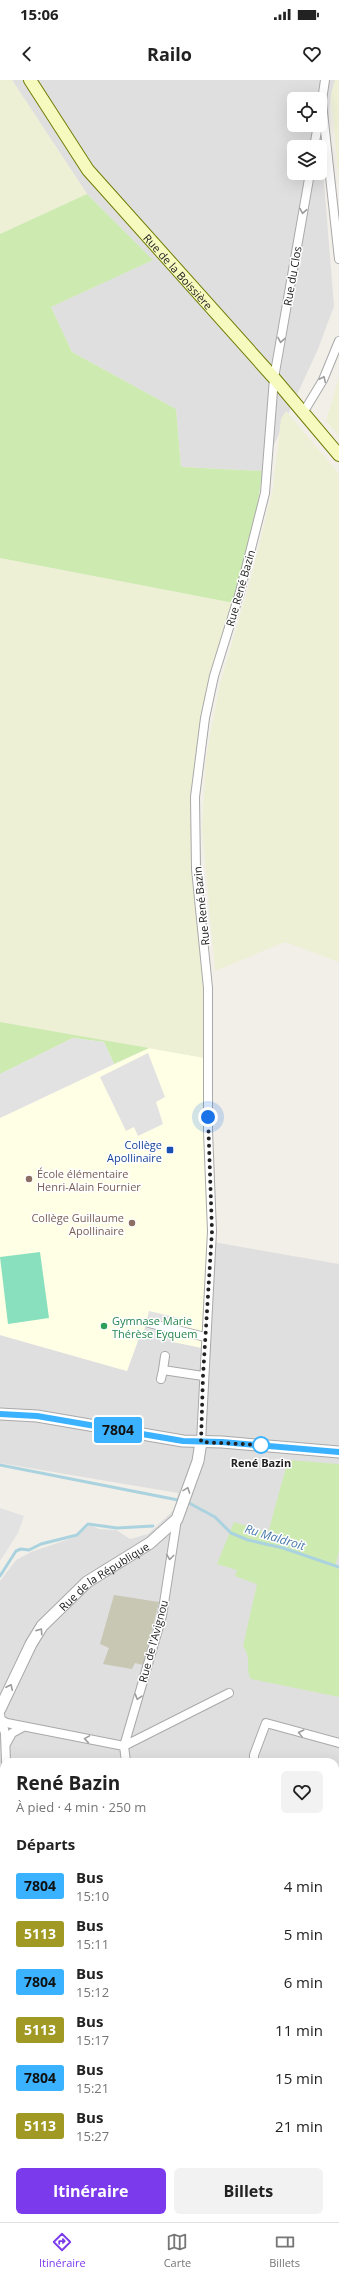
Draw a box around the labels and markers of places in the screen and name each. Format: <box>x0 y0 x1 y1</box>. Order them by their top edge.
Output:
place label: Collège Apollinaire <box>107 1137 162 1165</box>
marker: Collège Apollinaire <box>165 1145 175 1155</box>
place label: École élémentaire Henri-Alain Fournier <box>37 1166 141 1194</box>
marker: École élémentaire Henri-Alain Fournier <box>24 1174 34 1184</box>
place label: Collège Guillaume Apollinaire <box>31 1210 124 1238</box>
marker: Collège Guillaume Apollinaire <box>127 1218 137 1228</box>
place label: Gymnase Marie Thérèse Eyquem <box>112 1313 197 1341</box>
marker: Gymnase Marie Thérèse Eyquem <box>99 1321 109 1331</box>
marker: René Bazin <box>252 1436 270 1454</box>
place label: René Bazin <box>231 1455 291 1470</box>

